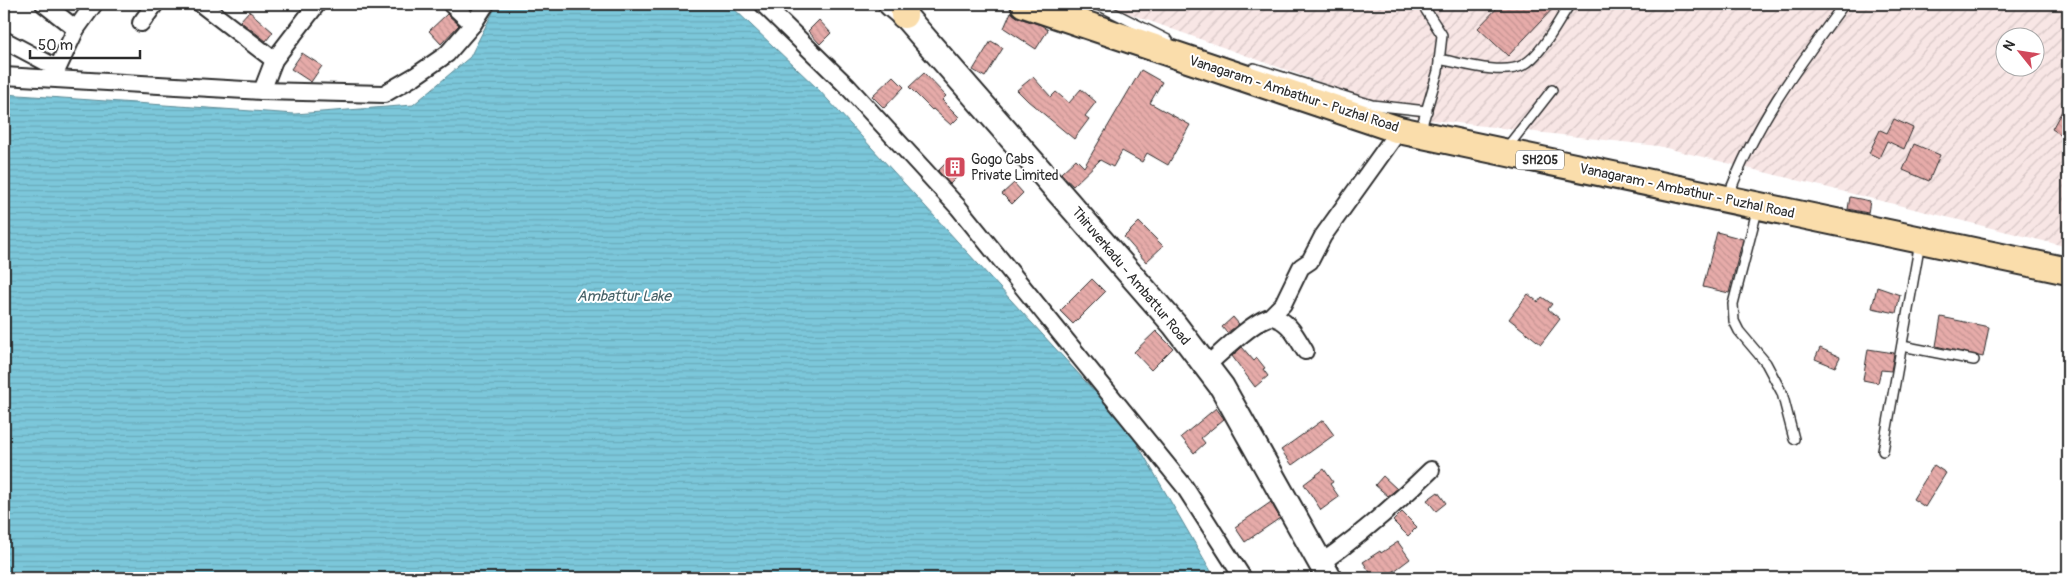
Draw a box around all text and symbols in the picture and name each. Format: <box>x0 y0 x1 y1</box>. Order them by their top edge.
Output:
scale bar <box>30 28 140 60</box>
north arrow <box>1994 28 2044 78</box>
text: 50 m <box>38 36 73 55</box>
text: N <box>1999 37 2019 54</box>
street label: Vanagaram - Ambathur - Puzhal Road <box>1187 52 1401 136</box>
road number: SH205 <box>1516 150 1564 170</box>
place label: Gogo Cabs Private Limited <box>971 151 1059 184</box>
building icon: Gogo Cabs Private Limited <box>943 155 967 179</box>
street label: Vanagaram - Ambathur - Puzhal Road <box>1578 160 1796 222</box>
street label: Thiruverkadu - Ambattur Road <box>1068 203 1194 349</box>
water label: Ambattur Lake <box>577 287 673 306</box>

